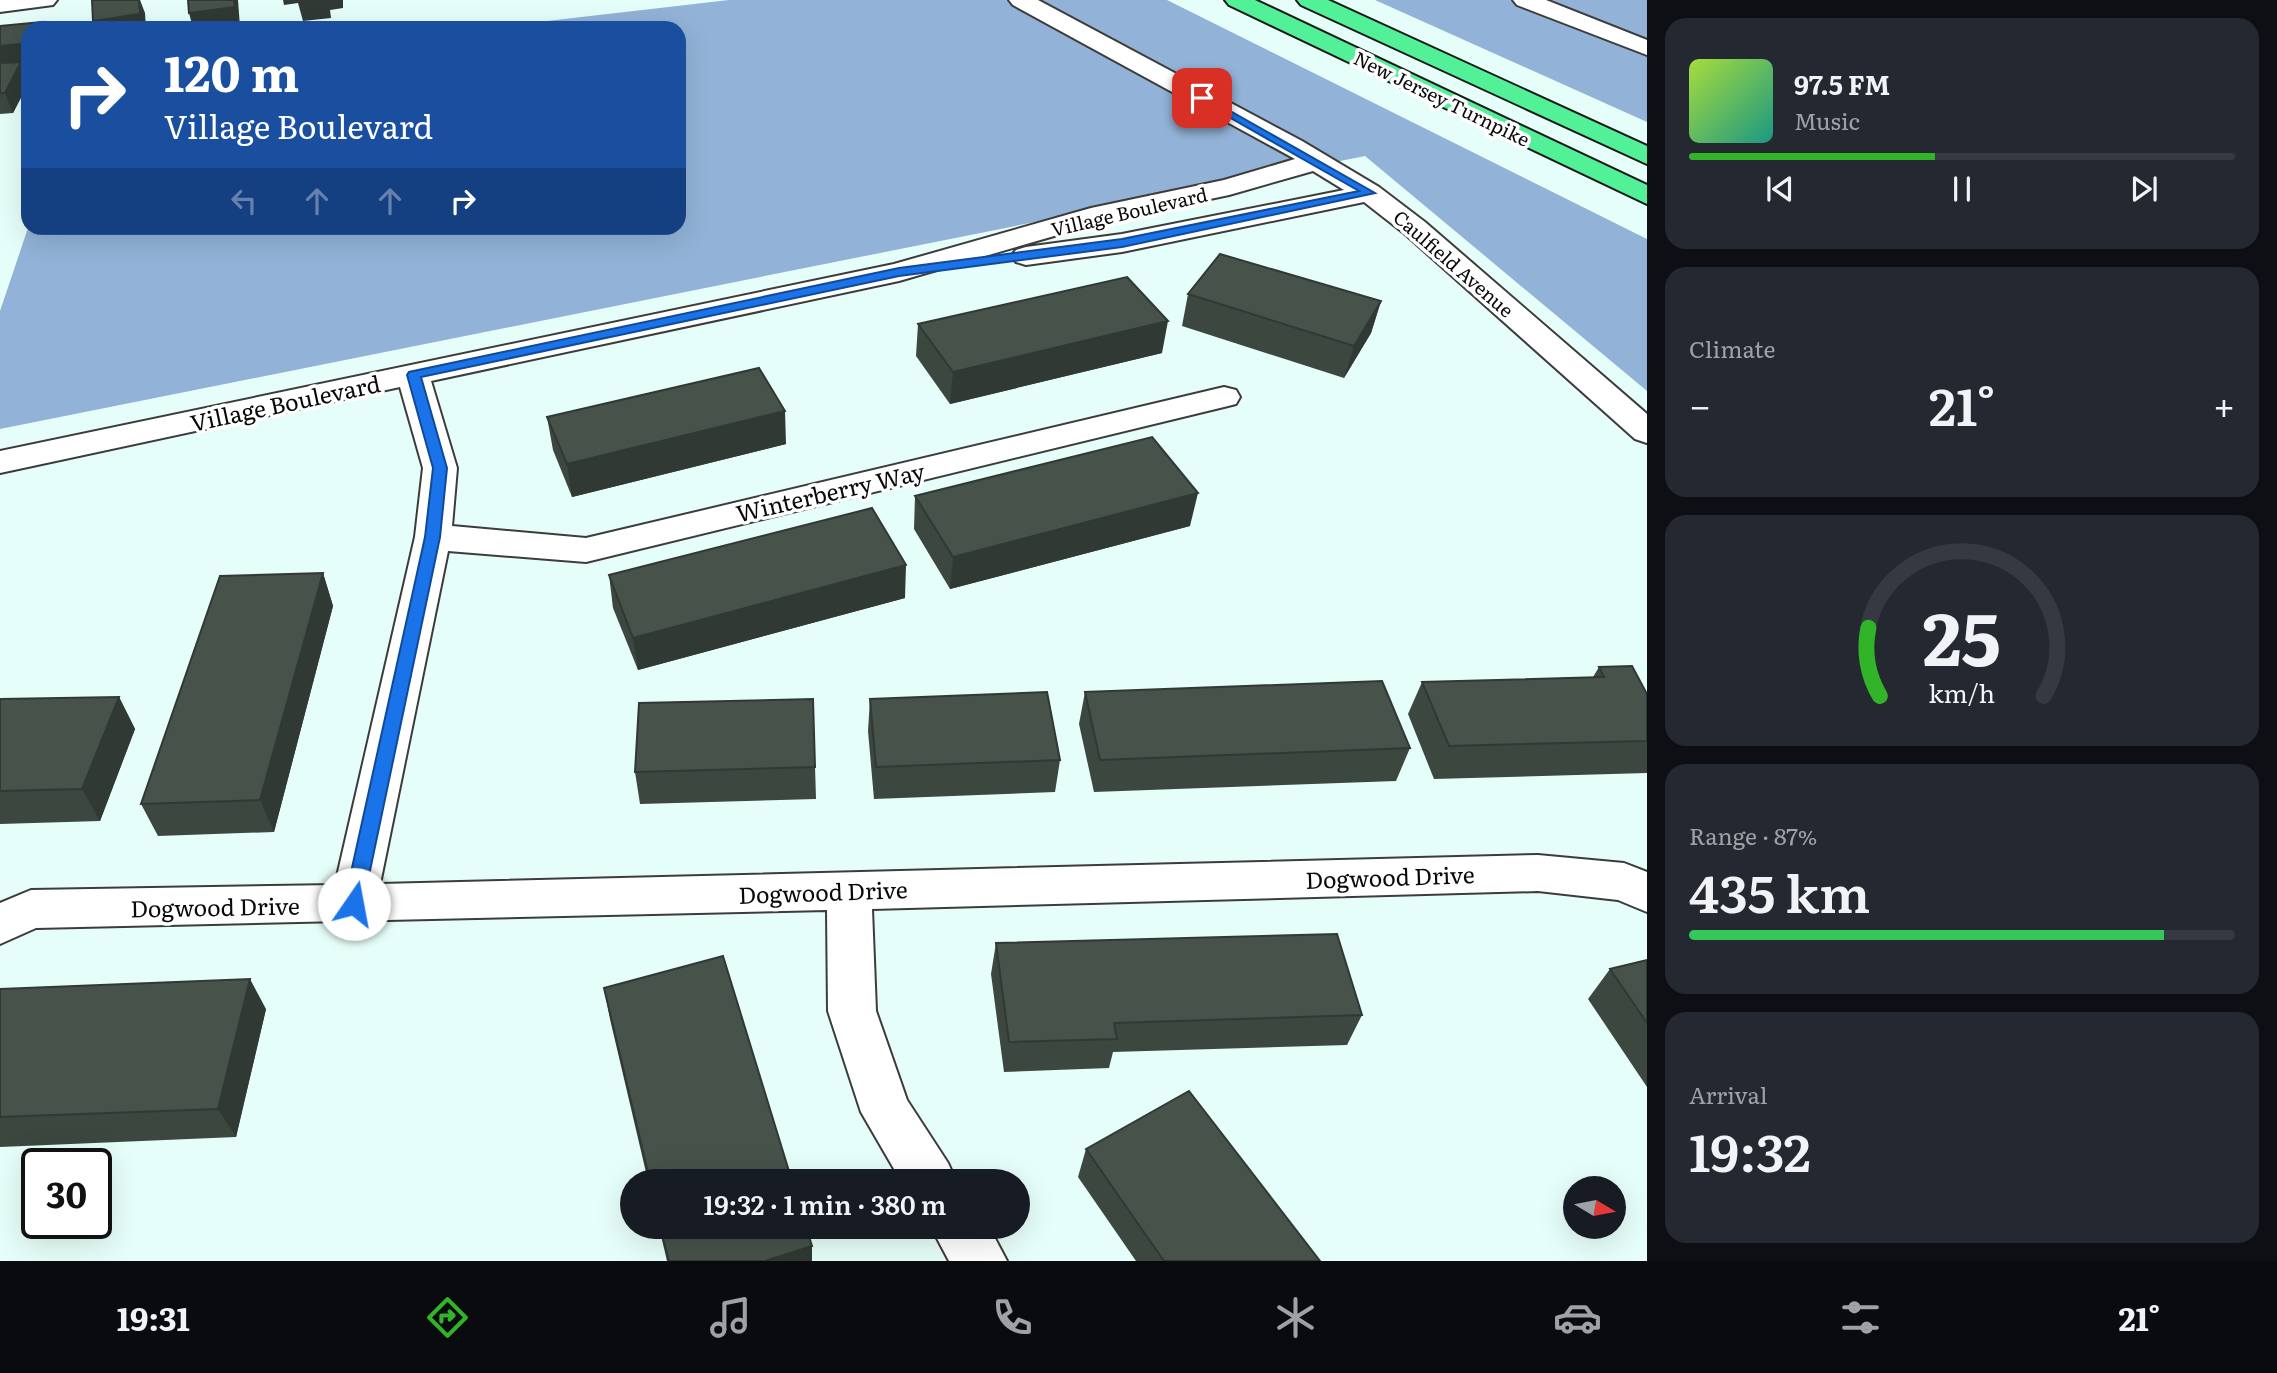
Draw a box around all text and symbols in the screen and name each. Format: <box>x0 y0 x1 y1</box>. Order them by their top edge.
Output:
text: 120 m <box>164 34 299 107</box>
street label: New Jersey Turnpike <box>1349 43 1535 153</box>
icon: right <box>49 49 140 140</box>
text: 97.5 FM <box>1794 64 1890 103</box>
pin <box>1172 68 1232 128</box>
icon: arrive <box>1183 79 1221 117</box>
text: Village Boulevard <box>164 101 433 149</box>
text: Music <box>1794 103 1860 137</box>
icon: previous <box>1761 170 1799 208</box>
icon: pause <box>1943 170 1981 208</box>
icon: next <box>2125 170 2163 208</box>
street label: Village Boulevard <box>1048 179 1210 243</box>
icon: left <box>225 182 263 220</box>
icon: ahead <box>298 182 336 220</box>
icon: ahead <box>371 182 409 220</box>
icon: right <box>444 182 482 220</box>
street label: Caulfield Avenue <box>1388 203 1520 323</box>
text: Climate <box>1689 331 1775 365</box>
street label: Village Boulevard <box>187 365 383 439</box>
text: 21° <box>1929 365 1995 442</box>
text: − <box>1689 375 1711 432</box>
text: + <box>2213 375 2235 432</box>
street label: Winterberry Way <box>732 453 928 529</box>
text: 25 <box>1923 581 2001 689</box>
text: km/h <box>1929 674 1995 711</box>
text: Range · 87% <box>1689 818 1817 852</box>
text: 435 km <box>1689 852 1870 929</box>
street label: Dogwood Drive <box>1305 856 1475 896</box>
position arrow <box>317 867 391 941</box>
street label: Dogwood Drive <box>738 871 908 911</box>
street label: Dogwood Drive <box>130 888 300 924</box>
text: Arrival <box>1689 1077 1768 1111</box>
text: 19:32 <box>1689 1111 1811 1188</box>
speed limit sign: 30 <box>21 1148 112 1239</box>
north arrow <box>1563 1176 1626 1239</box>
map controls <box>1563 1176 1626 1239</box>
text: 19:32 · 1 min · 380 m <box>704 1184 946 1223</box>
text: 19:31 <box>117 1293 190 1341</box>
icon: directions <box>423 1293 472 1342</box>
icon: music <box>706 1293 755 1342</box>
icon: phone <box>988 1293 1037 1342</box>
icon: climate <box>1271 1293 1320 1342</box>
icon: car <box>1553 1293 1602 1342</box>
icon: filters <box>1836 1293 1885 1342</box>
text: 21° <box>2118 1293 2160 1341</box>

